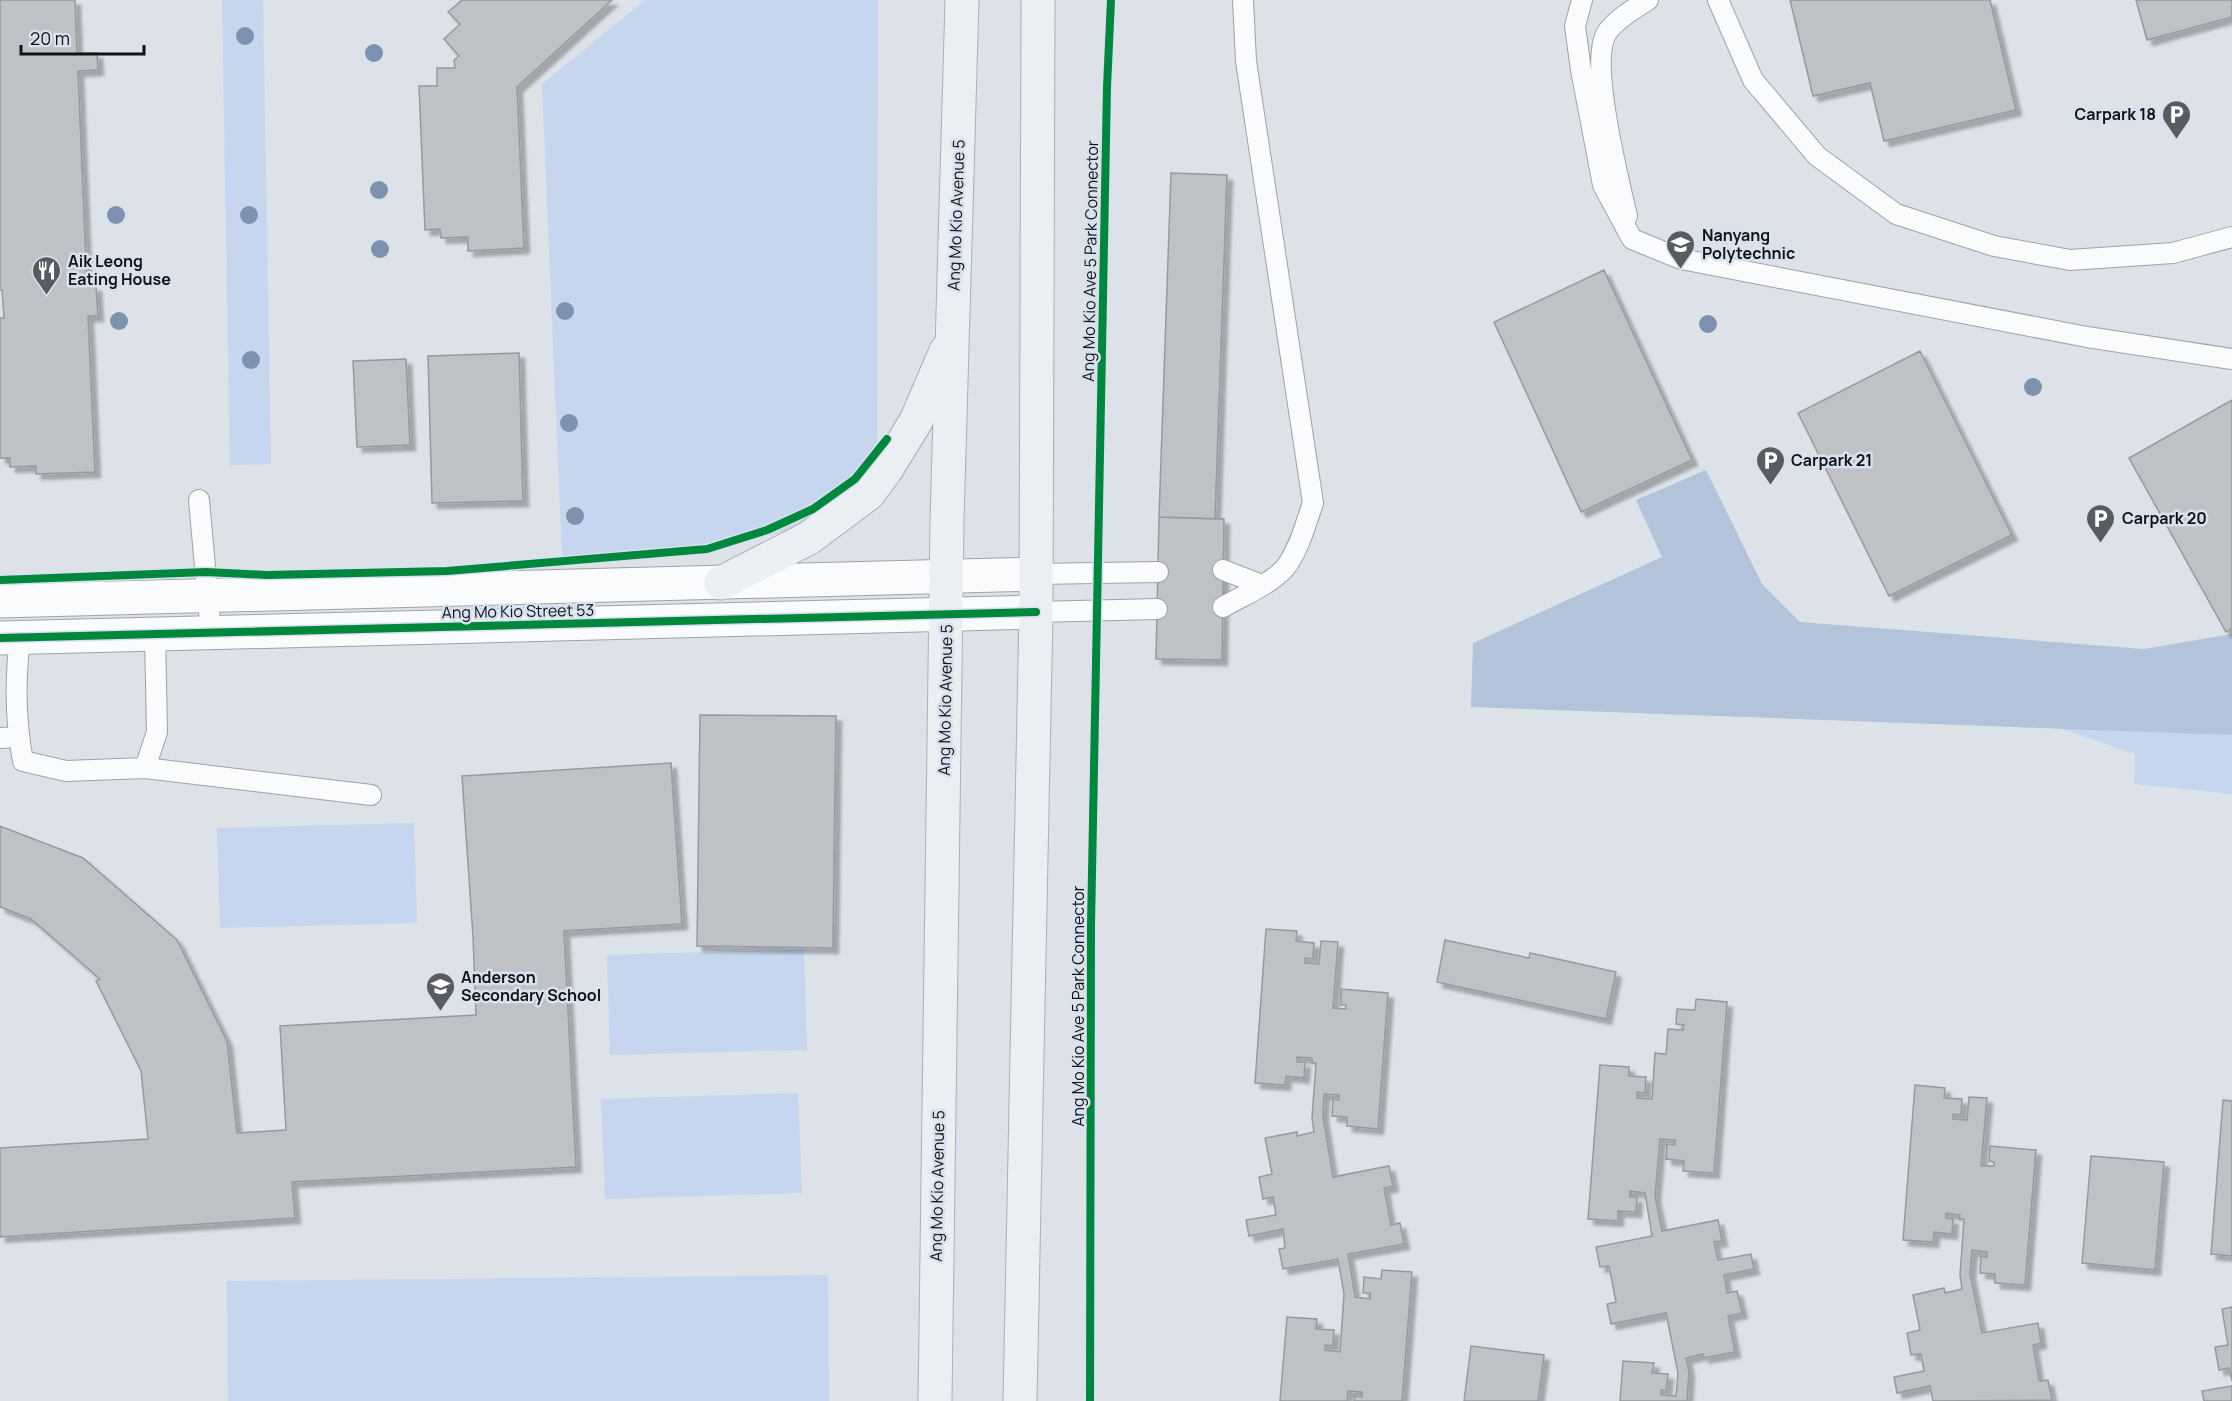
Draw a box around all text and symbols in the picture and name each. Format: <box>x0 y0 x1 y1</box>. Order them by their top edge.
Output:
scale bar <box>21 18 144 56</box>
text: 20 m <box>30 26 70 50</box>
parking icon: Carpark 18 <box>2161 98 2193 140</box>
place label: Carpark 18 <box>2075 103 2156 125</box>
street label: Ang Mo Kio Avenue 5 <box>942 139 970 291</box>
street label: Ang Mo Kio Ave 5 Park Connector <box>1077 140 1103 382</box>
place label: Nanyang Polytechnic <box>1702 224 1795 264</box>
school or university icon: Nanyang Polytechnic <box>1665 228 1697 270</box>
place label: Aik Leong Eating House <box>68 250 171 290</box>
restaurant icon: Aik Leong Eating House <box>31 254 63 296</box>
parking icon: Carpark 21 <box>1754 444 1786 486</box>
place label: Carpark 21 <box>1791 449 1872 471</box>
parking icon: Carpark 20 <box>2085 502 2117 544</box>
place label: Carpark 20 <box>2122 507 2207 529</box>
street label: Ang Mo Kio Street 53 <box>442 599 594 623</box>
street label: Ang Mo Kio Avenue 5 <box>933 624 957 776</box>
street label: Ang Mo Kio Ave 5 Park Connector <box>1067 885 1089 1127</box>
place label: Anderson Secondary School <box>461 966 601 1006</box>
school or university icon: Anderson Secondary School <box>424 970 456 1012</box>
street label: Ang Mo Kio Avenue 5 <box>925 1110 949 1262</box>

